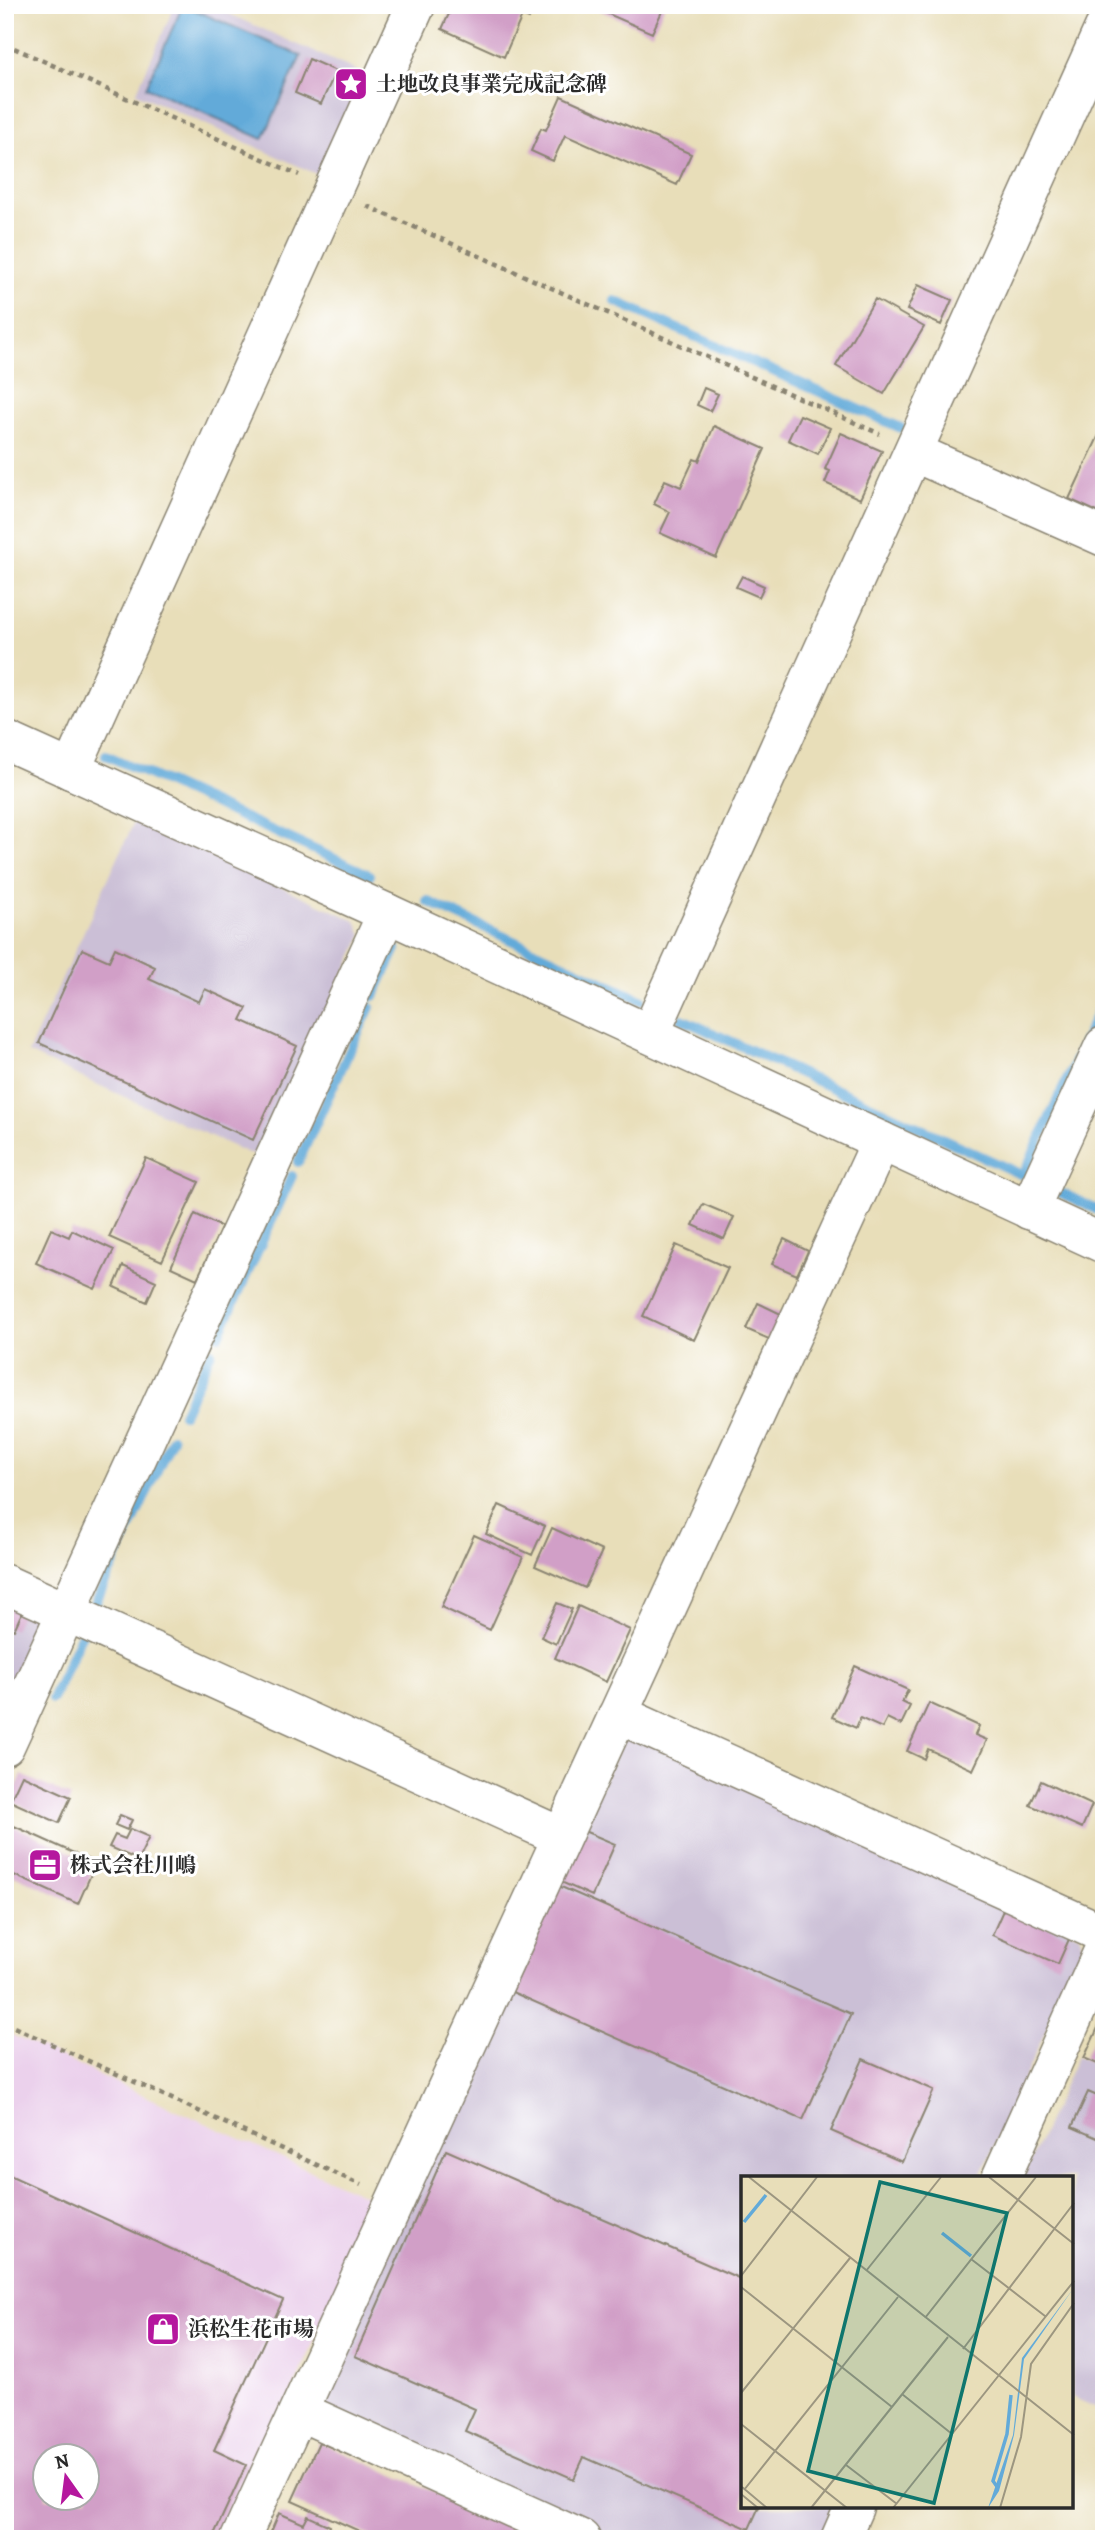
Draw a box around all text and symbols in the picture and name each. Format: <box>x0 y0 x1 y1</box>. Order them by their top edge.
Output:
place icon: 土地改良事業完成記念碑 <box>332 65 370 103</box>
place label: 土地改良事業完成記念碑 <box>376 70 607 98</box>
office icon: 株式会社川嶋 <box>26 1846 64 1884</box>
place label: 株式会社川嶋 <box>70 1851 196 1879</box>
inset map <box>741 2176 1074 2509</box>
shop icon: 浜松生花市場 <box>144 2310 182 2348</box>
place label: 浜松生花市場 <box>188 2315 314 2343</box>
north arrow <box>32 2442 102 2512</box>
text: N <box>52 2447 72 2476</box>

